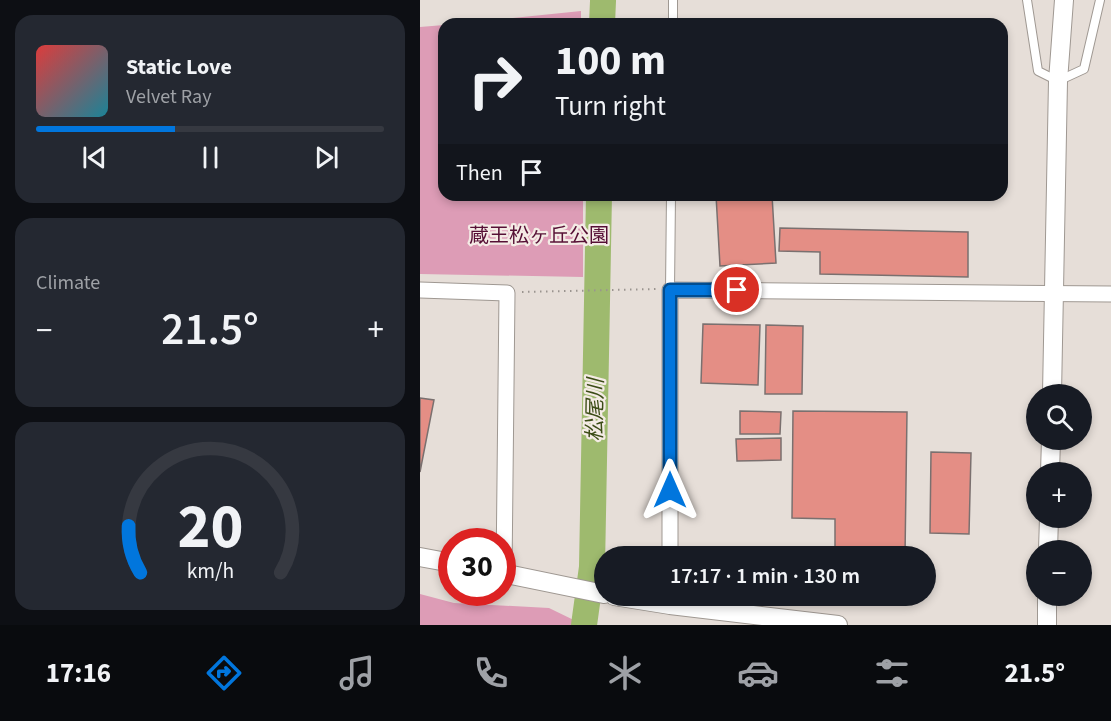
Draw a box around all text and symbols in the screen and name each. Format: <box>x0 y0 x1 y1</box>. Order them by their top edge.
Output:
text: 100 m <box>555 31 666 91</box>
icon: right <box>456 42 534 120</box>
text: Static Love <box>126 51 232 83</box>
text: Velvet Ray <box>126 83 212 111</box>
text: Turn right <box>555 87 666 126</box>
icon: previous <box>78 141 111 174</box>
icon: pause <box>194 141 227 174</box>
icon: next <box>310 141 343 174</box>
icon: arrive <box>515 156 548 189</box>
text: Then <box>456 157 503 189</box>
park label: 蔵王松ヶ丘公園 <box>469 222 609 250</box>
pin <box>711 264 762 315</box>
text: Climate <box>36 269 100 297</box>
icon: arrive <box>720 273 753 306</box>
text: 21.5° <box>161 298 259 362</box>
text: − <box>36 307 52 354</box>
text: + <box>368 307 384 354</box>
water label: 松尾川 <box>579 376 611 442</box>
map controls <box>1026 384 1092 606</box>
button: search <box>1026 384 1092 450</box>
position arrow <box>638 458 702 522</box>
button: + <box>1026 462 1092 528</box>
text: 20 <box>177 483 243 572</box>
speed limit sign: 30 <box>438 528 516 606</box>
button: − <box>1026 540 1092 606</box>
text: km/h <box>186 556 234 587</box>
text: 17:17 · 1 min · 130 m <box>670 560 860 592</box>
icon: directions <box>203 652 245 694</box>
icon: music <box>336 652 378 694</box>
icon: phone <box>470 652 512 694</box>
icon: climate <box>604 652 646 694</box>
icon: car <box>737 652 779 694</box>
icon: filters <box>871 652 913 694</box>
text: 17:16 <box>46 654 111 693</box>
text: 21.5° <box>1004 654 1065 693</box>

